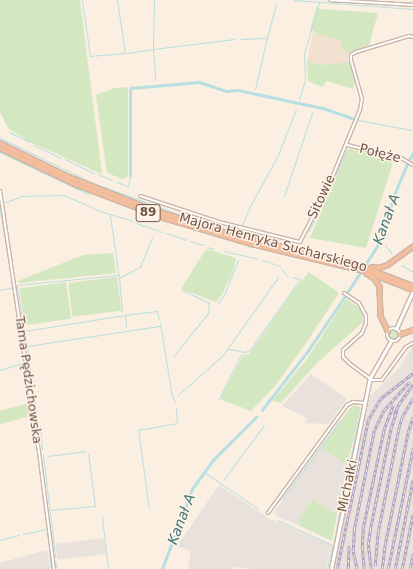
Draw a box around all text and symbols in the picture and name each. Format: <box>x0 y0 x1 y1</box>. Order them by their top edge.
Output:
street label: Połęże <box>358 141 402 167</box>
street label: Sitowie <box>305 172 339 222</box>
water label: Kanał A <box>369 191 403 247</box>
road number: 89 <box>135 203 161 223</box>
street label: Majora Henryka Sucharskiego <box>177 210 369 276</box>
street label: Tama Pędzichowska <box>11 315 45 445</box>
street label: Michałki <box>335 458 361 514</box>
water label: Kanał A <box>164 491 198 547</box>

